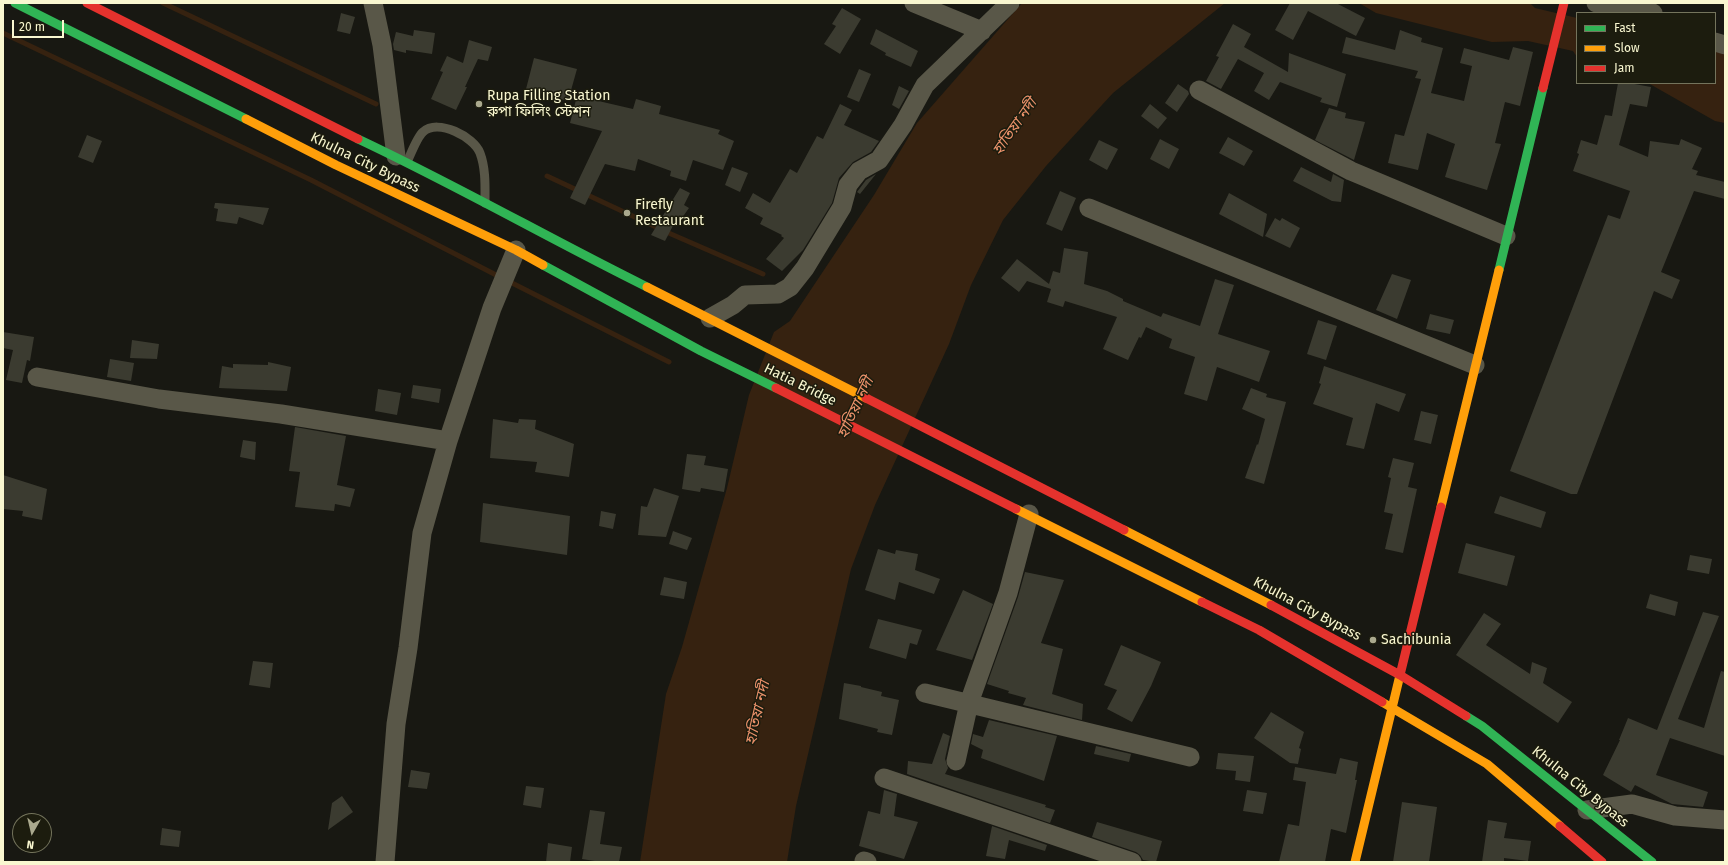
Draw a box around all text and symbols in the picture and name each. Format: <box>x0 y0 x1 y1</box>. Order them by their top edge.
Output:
scale bar <box>14 12 66 38</box>
legend <box>1576 12 1716 84</box>
text: 20 m <box>19 20 45 34</box>
text: Fast <box>1614 21 1636 35</box>
text: Slow <box>1614 41 1640 55</box>
text: Jam <box>1614 61 1634 75</box>
place label: Rupa Filling Station রুপা ফিলিং স্টেশন <box>487 88 610 120</box>
water label: হাতিয়া নদী <box>989 95 1041 159</box>
marker: Rupa Filling Station রুপা ফিলিং স্টেশন <box>474 99 484 109</box>
street label: Khulna City Bypass <box>308 129 422 197</box>
place label: Firefly Restaurant <box>635 197 704 230</box>
marker: Firefly Restaurant <box>622 208 632 218</box>
street label: Hatia Bridge <box>761 360 839 410</box>
water label: হাতিয়া নদী <box>834 375 878 441</box>
street label: Khulna City Bypass <box>1250 574 1364 644</box>
place label: Sachibunia <box>1381 632 1451 648</box>
marker: Sachibunia <box>1368 635 1378 645</box>
water label: হাতিয়া নদী <box>742 679 774 747</box>
street label: Khulna City Bypass <box>1528 743 1632 831</box>
north arrow <box>12 813 52 853</box>
text: N <box>26 837 35 851</box>

